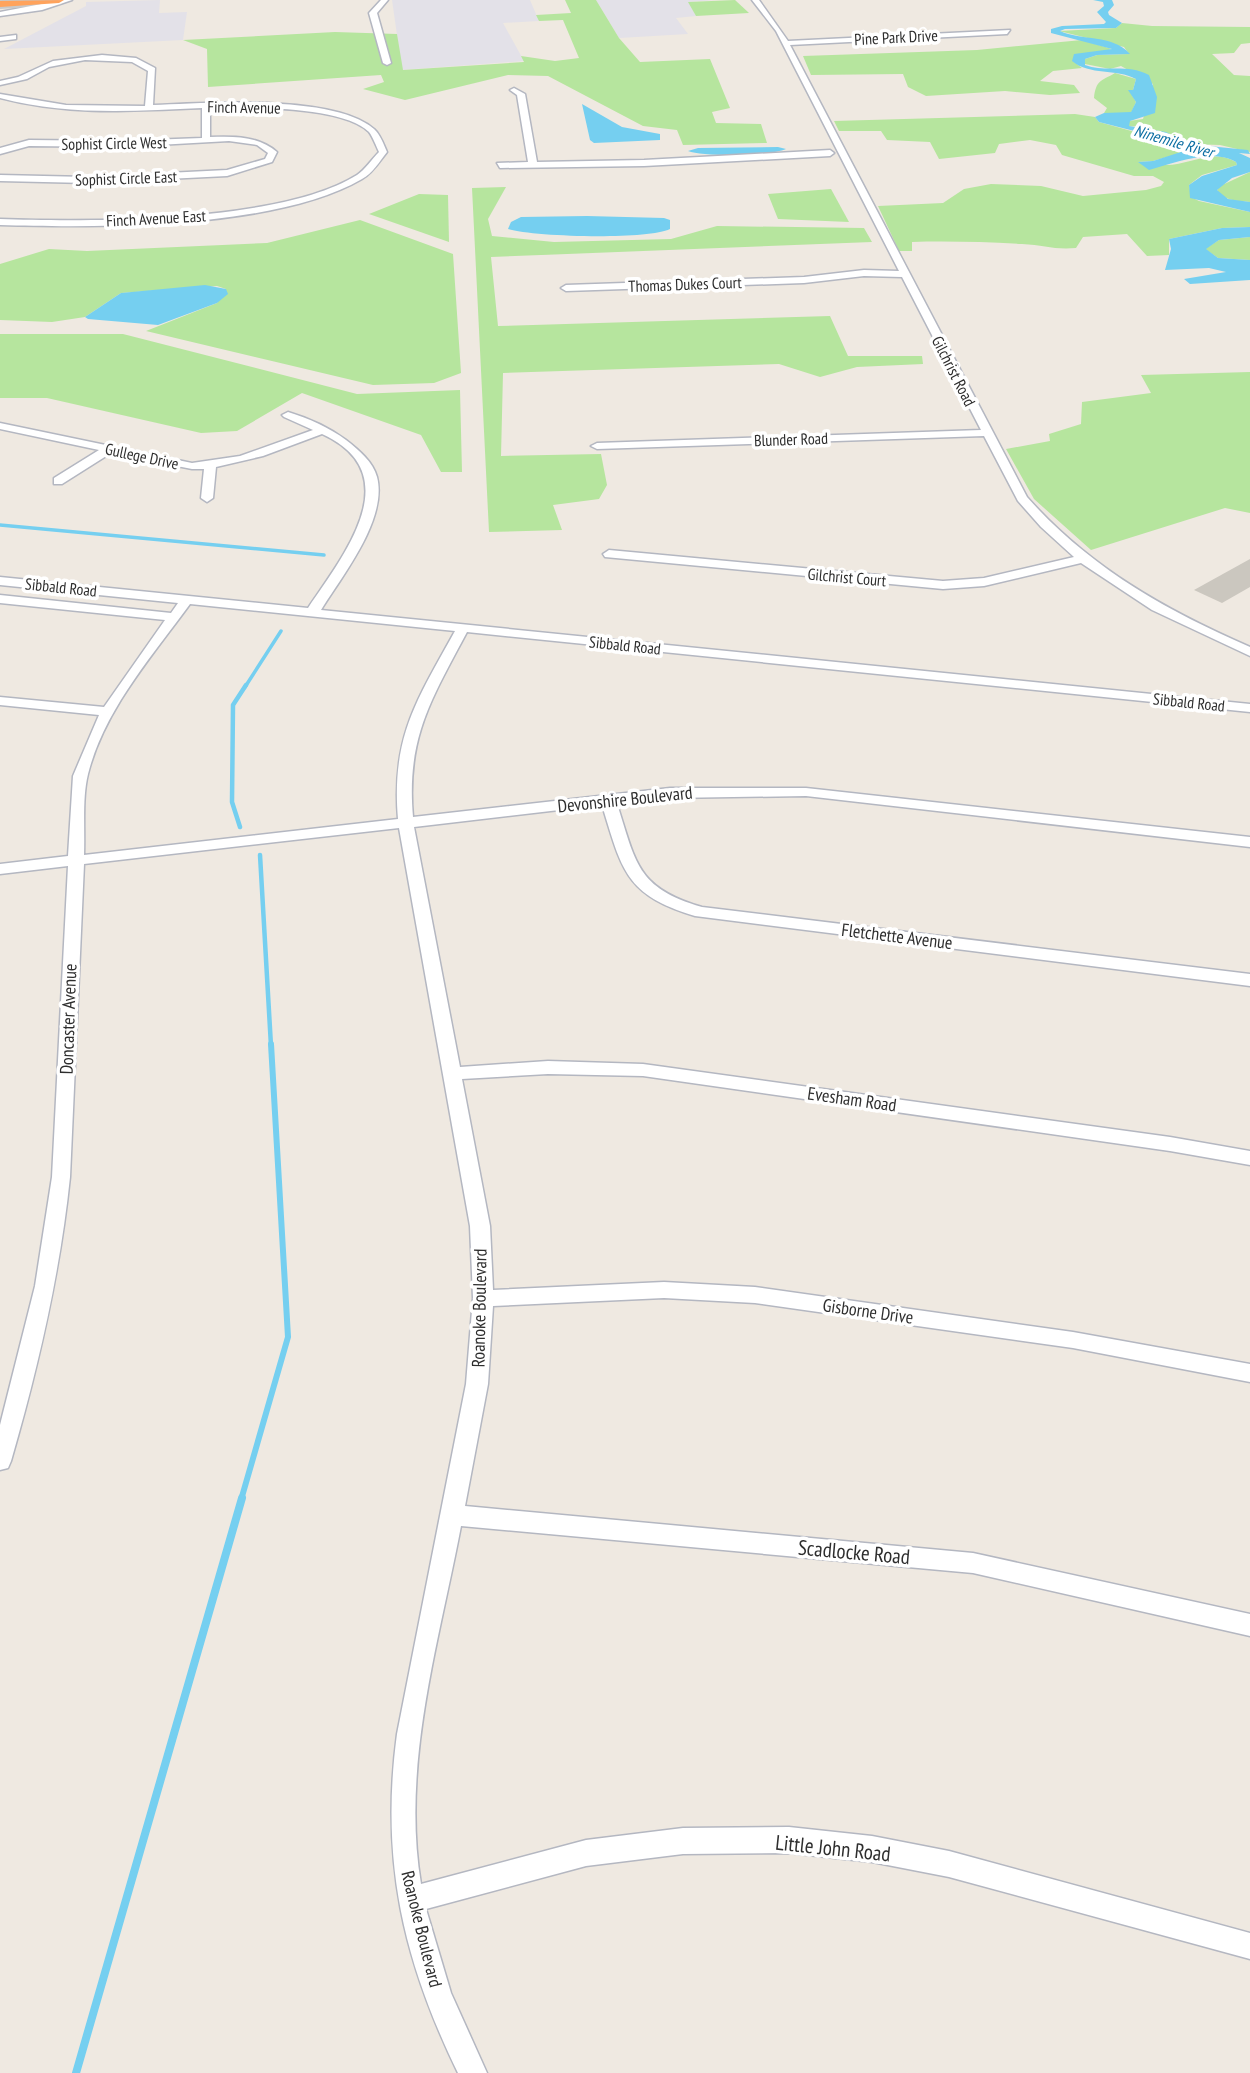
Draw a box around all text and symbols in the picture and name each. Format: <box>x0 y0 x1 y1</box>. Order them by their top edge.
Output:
street label: Pine Park Drive <box>854 25 938 49</box>
street label: Finch Avenue <box>207 96 281 118</box>
water label: Ninemile River <box>1132 120 1219 163</box>
street label: Sophist Circle West <box>61 132 167 154</box>
street label: Sophist Circle East <box>75 166 178 190</box>
street label: Finch Avenue East <box>106 205 207 231</box>
street label: Thomas Dukes Court <box>628 272 743 296</box>
street label: Gilchrist Road <box>928 333 980 410</box>
street label: Blunder Road <box>754 428 828 450</box>
street label: Gullege Drive <box>103 438 181 474</box>
street label: Gilchrist Court <box>807 564 888 590</box>
street label: Sibbald Road <box>24 573 98 601</box>
street label: Sibbald Road <box>588 631 662 659</box>
street label: Sibbald Road <box>1152 688 1226 716</box>
street label: Devonshire Boulevard <box>556 780 694 818</box>
street label: Fletchette Avenue <box>840 918 954 954</box>
street label: Doncaster Avenue <box>55 963 81 1075</box>
street label: Evesham Road <box>806 1081 898 1117</box>
street label: Roanoke Boulevard <box>466 1248 492 1368</box>
street label: Gisborne Drive <box>821 1293 915 1329</box>
street label: Scadlocke Road <box>797 1534 911 1570</box>
street label: Little John Road <box>774 1829 892 1867</box>
street label: Roanoke Boulevard <box>396 1869 448 1989</box>

